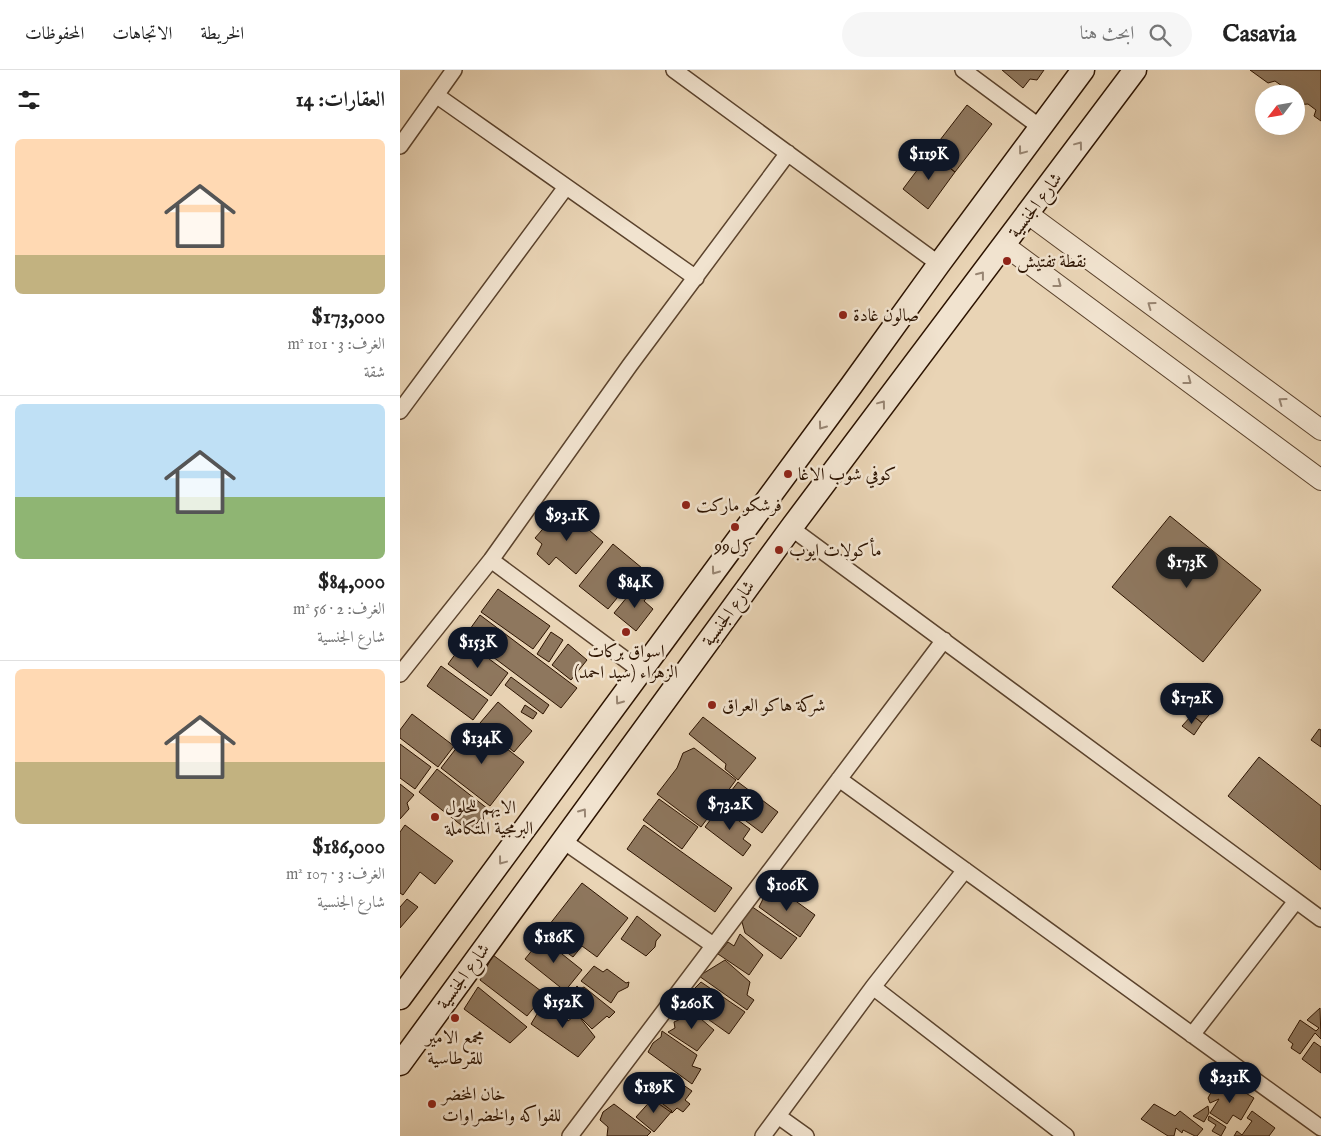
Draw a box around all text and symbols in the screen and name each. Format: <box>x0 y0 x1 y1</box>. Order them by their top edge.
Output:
search box <box>842 12 1192 57</box>
text: Casavia <box>1222 19 1296 50</box>
icon: search <box>1146 21 1174 49</box>
text: ابحث هنا <box>1080 22 1134 46</box>
text: المحفوظات <box>25 23 84 46</box>
text: الاتجاهات <box>112 23 172 46</box>
text: الخريطة <box>200 23 244 46</box>
north arrow <box>1255 85 1305 135</box>
map controls <box>1255 85 1305 135</box>
icon: filters <box>15 86 43 114</box>
text: العقارات: 14 <box>296 87 385 114</box>
pin: $119K <box>894 138 964 181</box>
one-way arrow <box>1073 141 1082 151</box>
text: $119K <box>909 145 949 165</box>
one-way arrow <box>1020 145 1028 154</box>
street label: شارع الجنسية <box>1004 169 1070 244</box>
icon: home <box>155 171 245 261</box>
place label: نقطة تفتيش <box>1017 251 1086 274</box>
marker: نقطة تفتيش <box>1001 255 1013 267</box>
one-way arrow <box>975 271 984 281</box>
one-way arrow <box>1052 279 1061 287</box>
one-way arrow <box>1148 302 1157 310</box>
text: $173,000 <box>311 304 385 331</box>
place label: صالون غادة <box>853 305 919 328</box>
marker: صالون غادة <box>837 309 849 321</box>
text: الغرف: 3 · 101 m² <box>288 335 385 355</box>
text: شقة <box>364 363 385 383</box>
one-way arrow <box>1182 376 1191 384</box>
one-way arrow <box>1278 398 1288 407</box>
one-way arrow <box>877 401 885 410</box>
one-way arrow <box>819 420 828 430</box>
icon: home <box>155 437 245 527</box>
place label: كوفي شوب الاغا <box>798 464 896 489</box>
marker: كوفي شوب الاغا <box>782 468 794 480</box>
place label: فرشكو ماركت <box>696 495 782 518</box>
marker: فرشكو ماركت <box>680 499 692 511</box>
pin: $93.1K <box>526 500 608 542</box>
text: $93.1K <box>546 506 588 526</box>
marker: كرل99 <box>729 521 741 533</box>
place label: كرل99 <box>713 536 756 559</box>
place label: مأكولات ايوب <box>789 537 882 563</box>
marker: مأكولات ايوب <box>773 544 785 556</box>
pin: $173K <box>1152 546 1222 589</box>
text: $173K <box>1167 553 1207 573</box>
one-way arrow <box>712 565 721 575</box>
pin: $84K <box>605 566 665 609</box>
text: $84,000 <box>318 569 385 596</box>
text: $84K <box>618 573 652 593</box>
street label: شارع الجنسية <box>697 576 763 653</box>
text: الغرف: 2 · 56 m² <box>293 600 385 620</box>
pin: $153K <box>443 626 513 669</box>
marker: اسواق بركات الزهراء (سيد احمد) <box>620 626 632 638</box>
text: شارع الجنسية <box>317 628 385 648</box>
text: $153K <box>459 633 497 653</box>
place label: اسواق بركات الزهراء (سيد احمد) <box>574 641 678 685</box>
pin: $172K <box>1157 682 1227 725</box>
text: $172K <box>1171 689 1213 709</box>
place label: شركة هاكو العراق <box>722 694 825 718</box>
one-way arrow <box>616 696 625 705</box>
marker: شركة هاكو العراق <box>706 699 718 711</box>
icon: home <box>155 702 245 792</box>
pin: $134K <box>447 722 517 765</box>
text: $134K <box>462 729 502 749</box>
pin: $73.2K <box>689 788 771 831</box>
text: $73.2K <box>708 795 752 815</box>
place label: الايهم للحلول البرمجية المتكاملة <box>444 797 533 841</box>
one-way arrow <box>577 808 586 818</box>
marker: الايهم للحلول البرمجية المتكاملة <box>429 811 441 823</box>
text: $186,000 <box>312 834 385 861</box>
one-way arrow <box>499 855 508 865</box>
text: الغرف: 3 · 107 m² <box>286 865 385 885</box>
pin: $106K <box>752 870 822 912</box>
text: $106K <box>767 876 807 896</box>
text: شارع الجنسية <box>317 893 385 913</box>
pin: $186K <box>519 922 589 964</box>
text: $186K <box>534 928 574 948</box>
street label: شارع الجنسية <box>432 939 498 1016</box>
pin: $152K <box>528 986 598 1029</box>
pin: $260K <box>657 988 727 1030</box>
text: $152K <box>543 993 583 1013</box>
text: $260K <box>671 994 713 1014</box>
marker: مجمع الامير للقرطاسية <box>449 1012 461 1024</box>
place label: مجمع الامير للقرطاسية <box>424 1027 484 1071</box>
pin: $231K <box>1195 1062 1265 1104</box>
text: $231K <box>1210 1068 1250 1088</box>
pin: $189K <box>619 1072 689 1114</box>
text: $189K <box>634 1078 674 1098</box>
place label: خان المخضر للفواكه والخضراوات <box>440 1084 561 1128</box>
marker: خان المخضر للفواكه والخضراوات <box>426 1098 438 1110</box>

